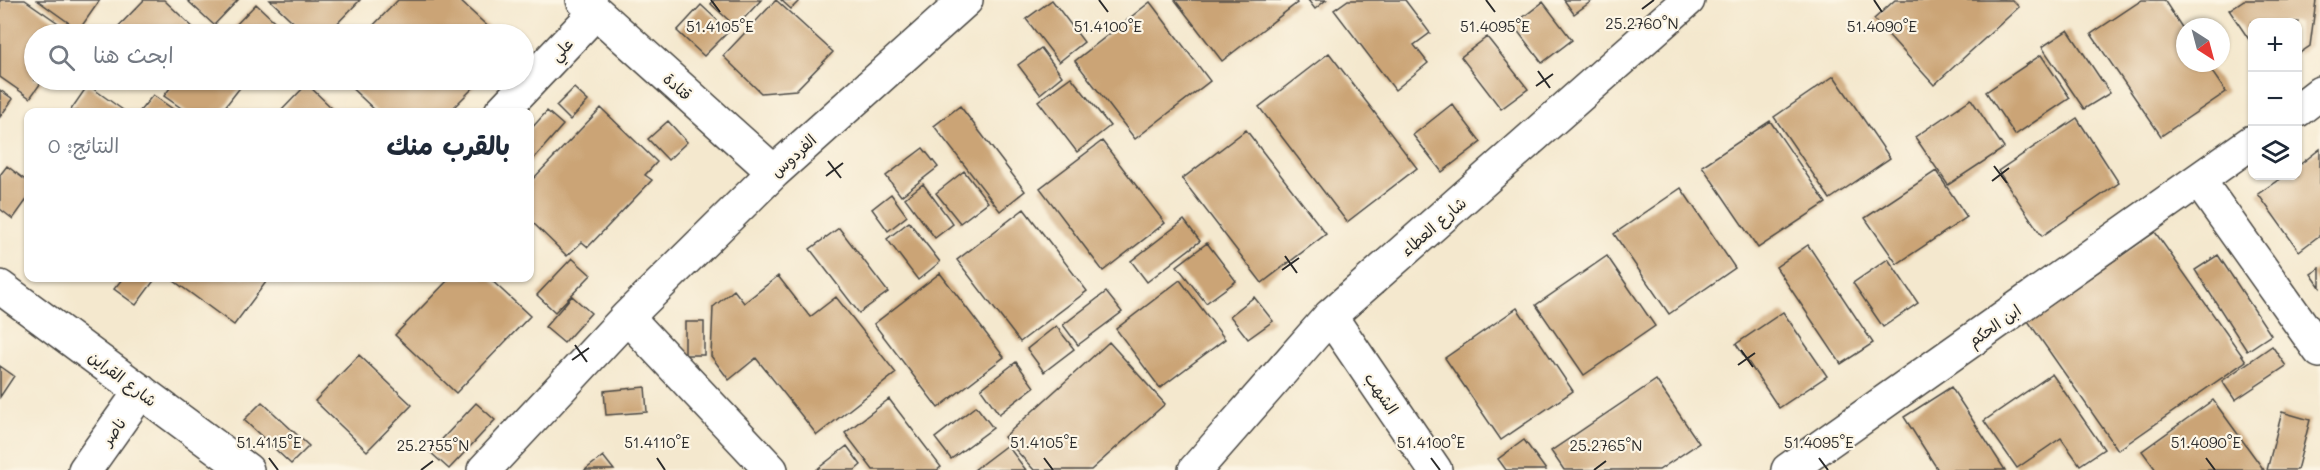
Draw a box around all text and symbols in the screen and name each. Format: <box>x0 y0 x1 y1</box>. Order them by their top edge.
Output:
text: 25.2760°N <box>1605 13 1679 33</box>
text: 51.4105°E <box>686 16 754 36</box>
text: 51.4100°E <box>1074 16 1143 36</box>
text: 51.4095°E <box>1460 16 1530 36</box>
text: 51.4090°E <box>1847 16 1918 36</box>
north arrow <box>2176 18 2230 72</box>
map controls <box>2248 18 2302 180</box>
button: + <box>2248 18 2302 72</box>
search box <box>24 24 534 90</box>
street label: علي <box>545 33 581 69</box>
text: ابحث هنا <box>93 40 174 69</box>
icon: search <box>45 41 78 74</box>
street label: قتادة <box>659 68 697 104</box>
button: − <box>2248 72 2302 126</box>
button: layers <box>2248 126 2302 180</box>
text: بالقرب منك <box>387 128 510 162</box>
street label: الفردوس <box>766 129 821 182</box>
text: النتائج: 0 <box>48 132 119 158</box>
street label: شارع العطاء <box>1396 192 1471 262</box>
street label: ابن الحكم <box>1963 299 2026 353</box>
street label: شارع القراين <box>83 345 161 412</box>
street label: الشهب <box>1360 368 1404 418</box>
street label: ناصر <box>94 413 130 451</box>
text: 51.4115°E <box>236 432 302 452</box>
text: 51.4110°E <box>624 432 690 452</box>
text: 51.4105°E <box>1010 432 1078 452</box>
text: 51.4100°E <box>1397 432 1466 452</box>
text: 51.4095°E <box>1784 432 1854 452</box>
text: 51.4090°E <box>2171 432 2242 452</box>
text: 25.2755°N <box>397 435 469 455</box>
text: 25.2765°N <box>1570 435 1642 455</box>

